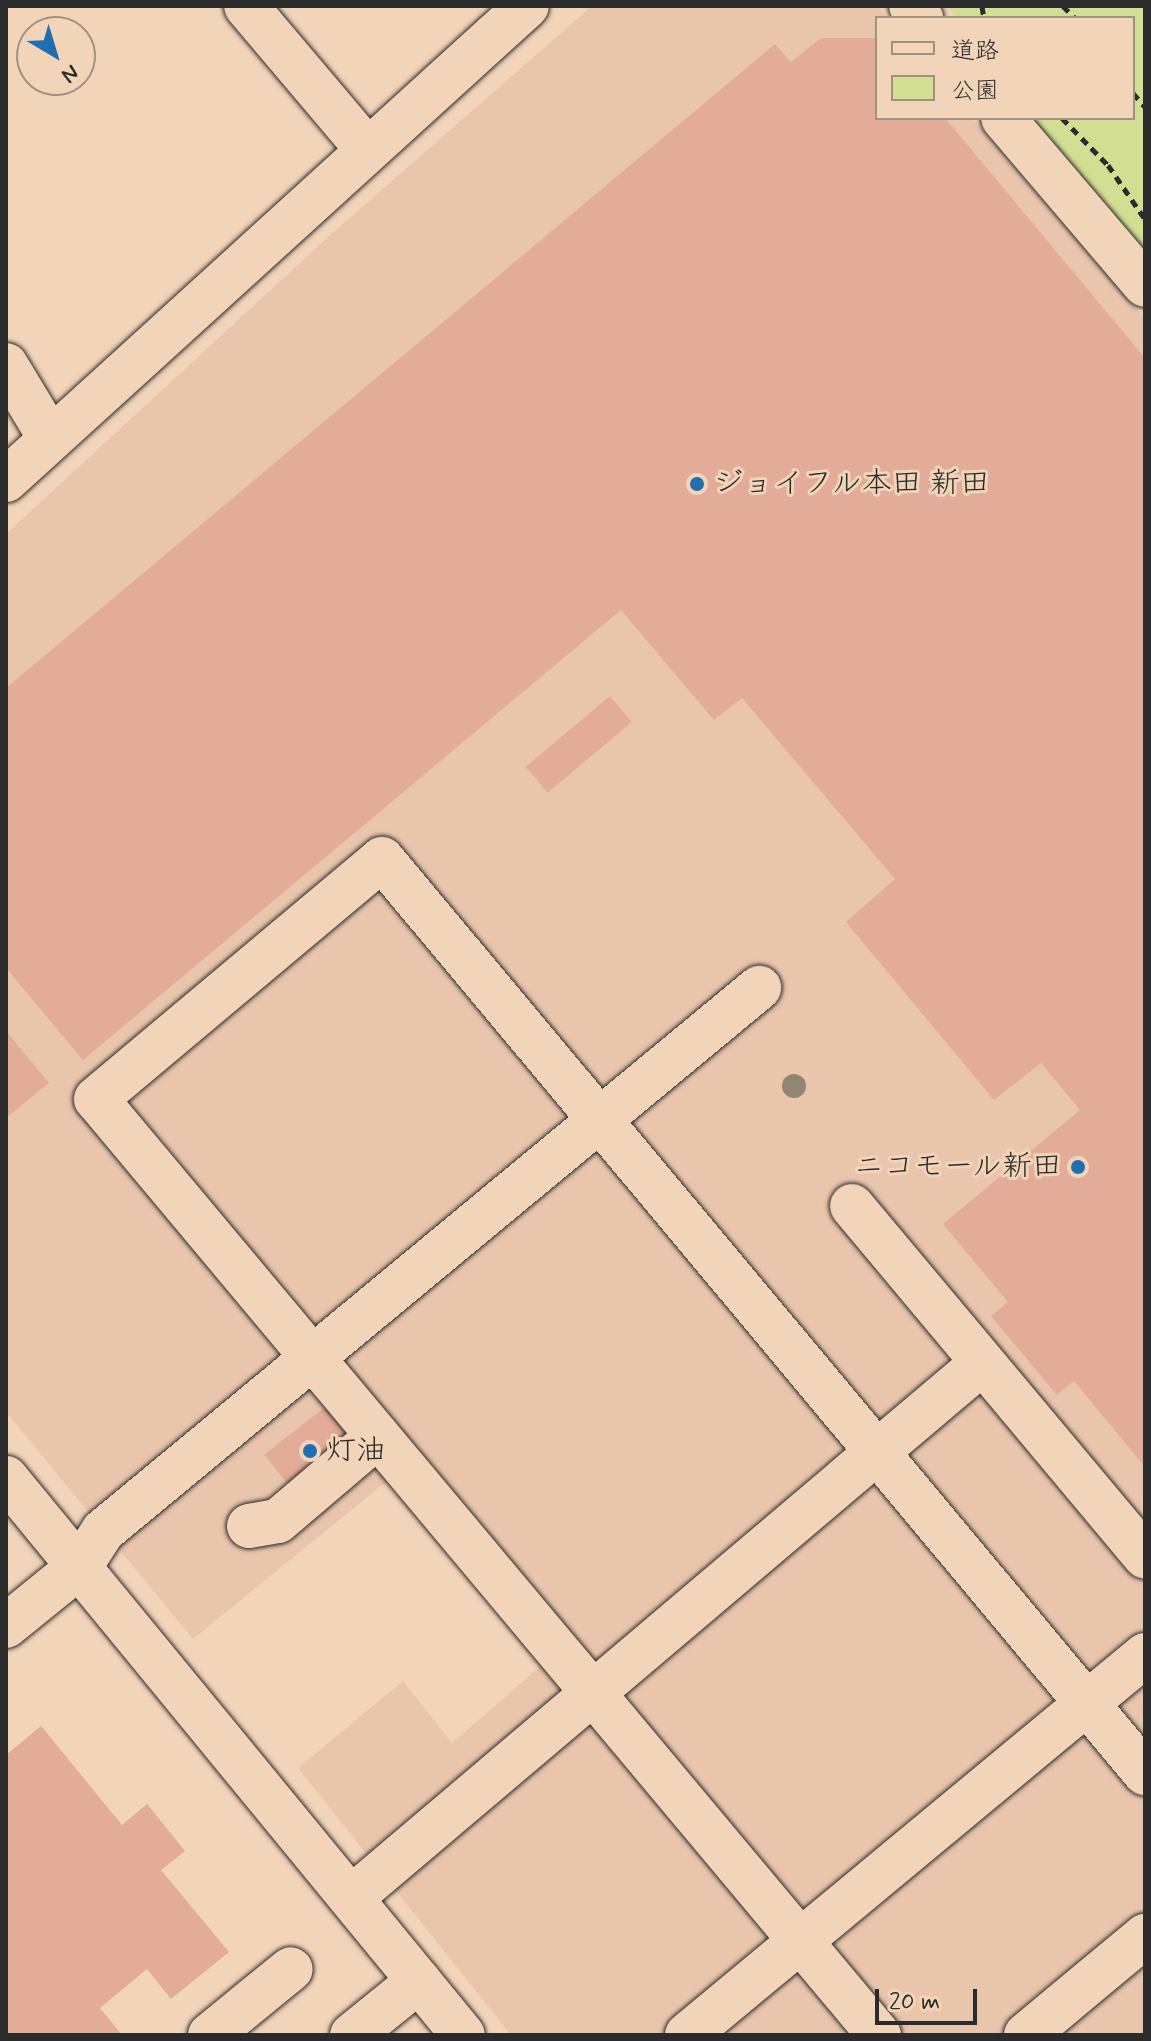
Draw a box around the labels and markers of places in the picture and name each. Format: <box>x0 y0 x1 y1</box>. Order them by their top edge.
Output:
place label: ジョイフル本田 新田 <box>713 466 991 502</box>
marker: ジョイフル本田 新田 <box>688 475 706 493</box>
place label: ニコモール新田 <box>852 1149 1062 1185</box>
marker: ニコモール新田 <box>1069 1158 1087 1176</box>
place label: 灯油 <box>326 1433 386 1469</box>
marker: 灯油 <box>301 1442 319 1460</box>

